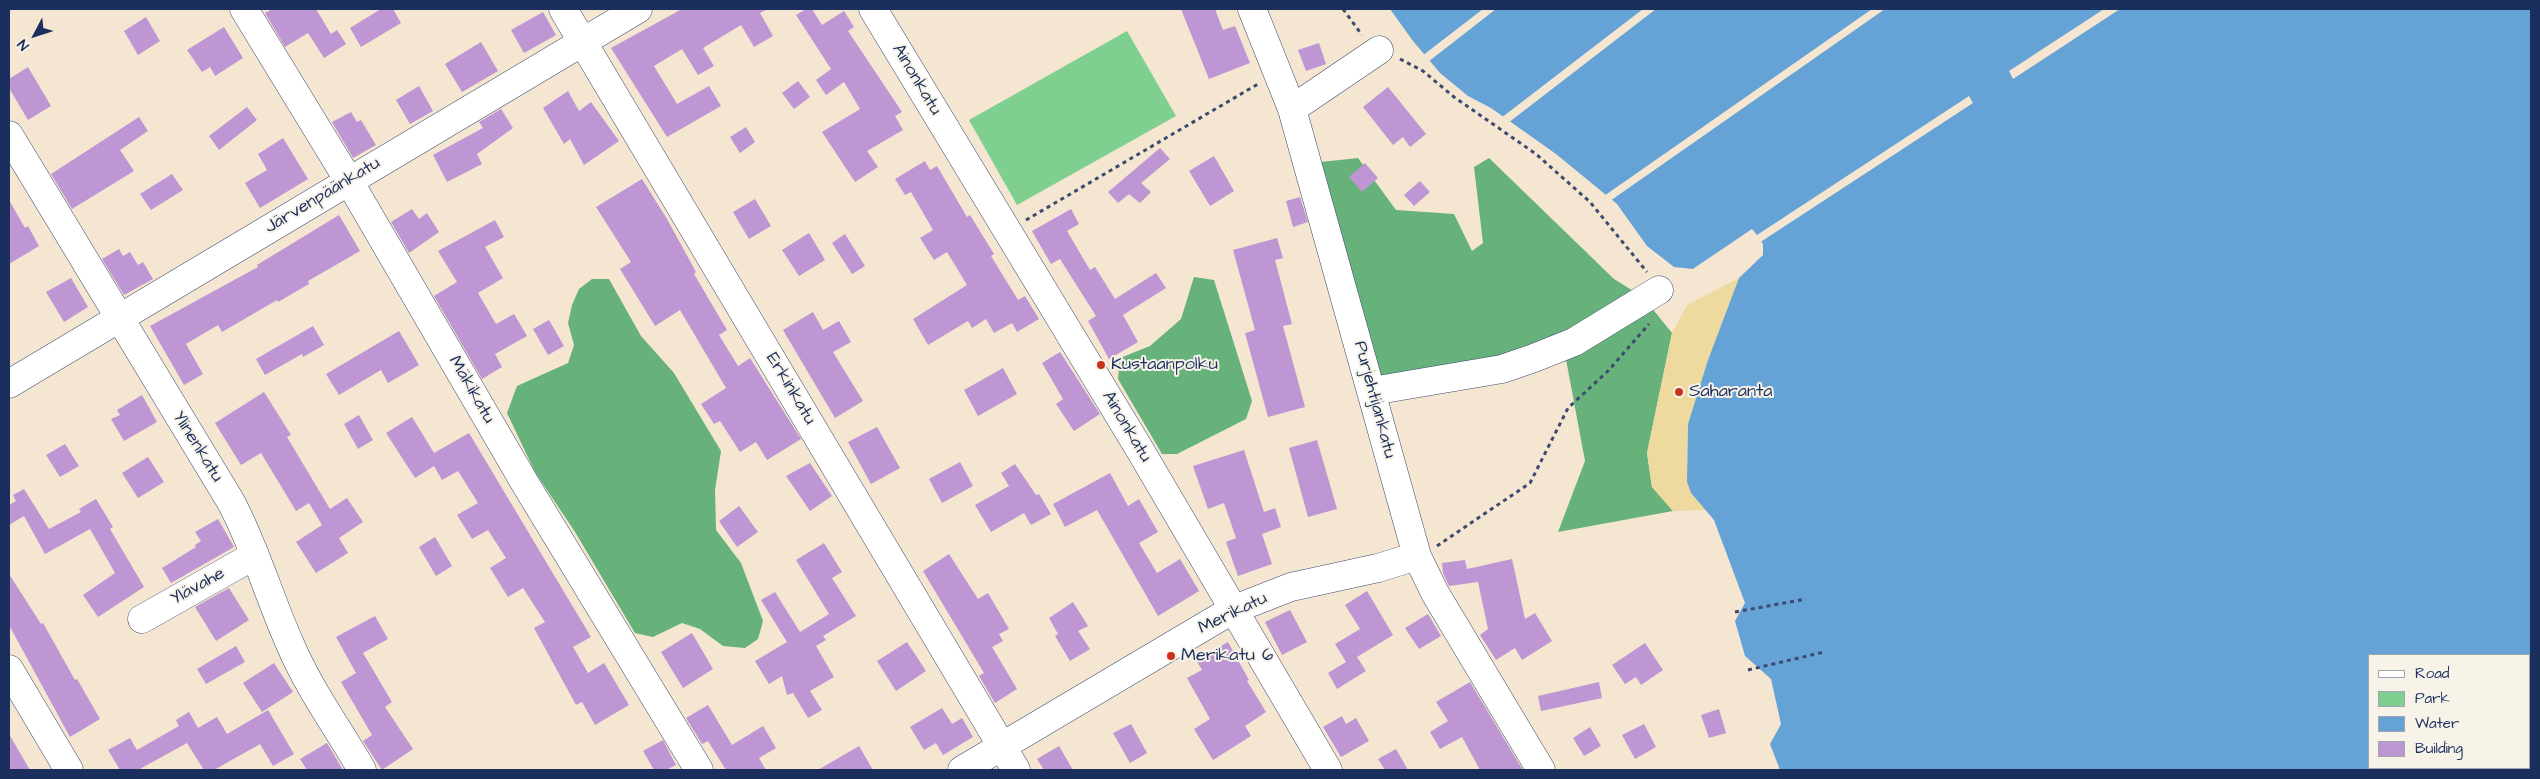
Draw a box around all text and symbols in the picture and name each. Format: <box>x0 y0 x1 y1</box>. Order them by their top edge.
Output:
north arrow <box>10 10 60 60</box>
text: N <box>13 35 34 54</box>
street label: Ainonkatu <box>886 41 946 119</box>
street label: Järvenpäänkatu <box>261 153 385 239</box>
street label: Purjehtijankatu <box>1348 339 1400 461</box>
street label: Erkinkatu <box>760 349 820 429</box>
street label: Mäkikatu <box>443 352 499 428</box>
place label: Kustaanpolku <box>1111 354 1218 376</box>
marker: Kustaanpolku <box>1095 359 1107 371</box>
place label: Saharanta <box>1689 381 1772 403</box>
marker: Saharanta <box>1673 386 1685 398</box>
street label: Ainonkatu <box>1096 388 1156 466</box>
street label: Ylinenkatu <box>167 408 227 486</box>
street label: Ylävahe <box>167 563 229 611</box>
street label: Merikatu <box>1195 588 1271 640</box>
place label: Merikatu 6 <box>1181 645 1273 667</box>
marker: Merikatu 6 <box>1165 650 1177 662</box>
legend <box>2368 654 2530 769</box>
text: Road <box>2415 663 2449 684</box>
text: Park <box>2415 688 2450 709</box>
text: Water <box>2415 713 2459 734</box>
text: Building <box>2415 738 2463 759</box>

